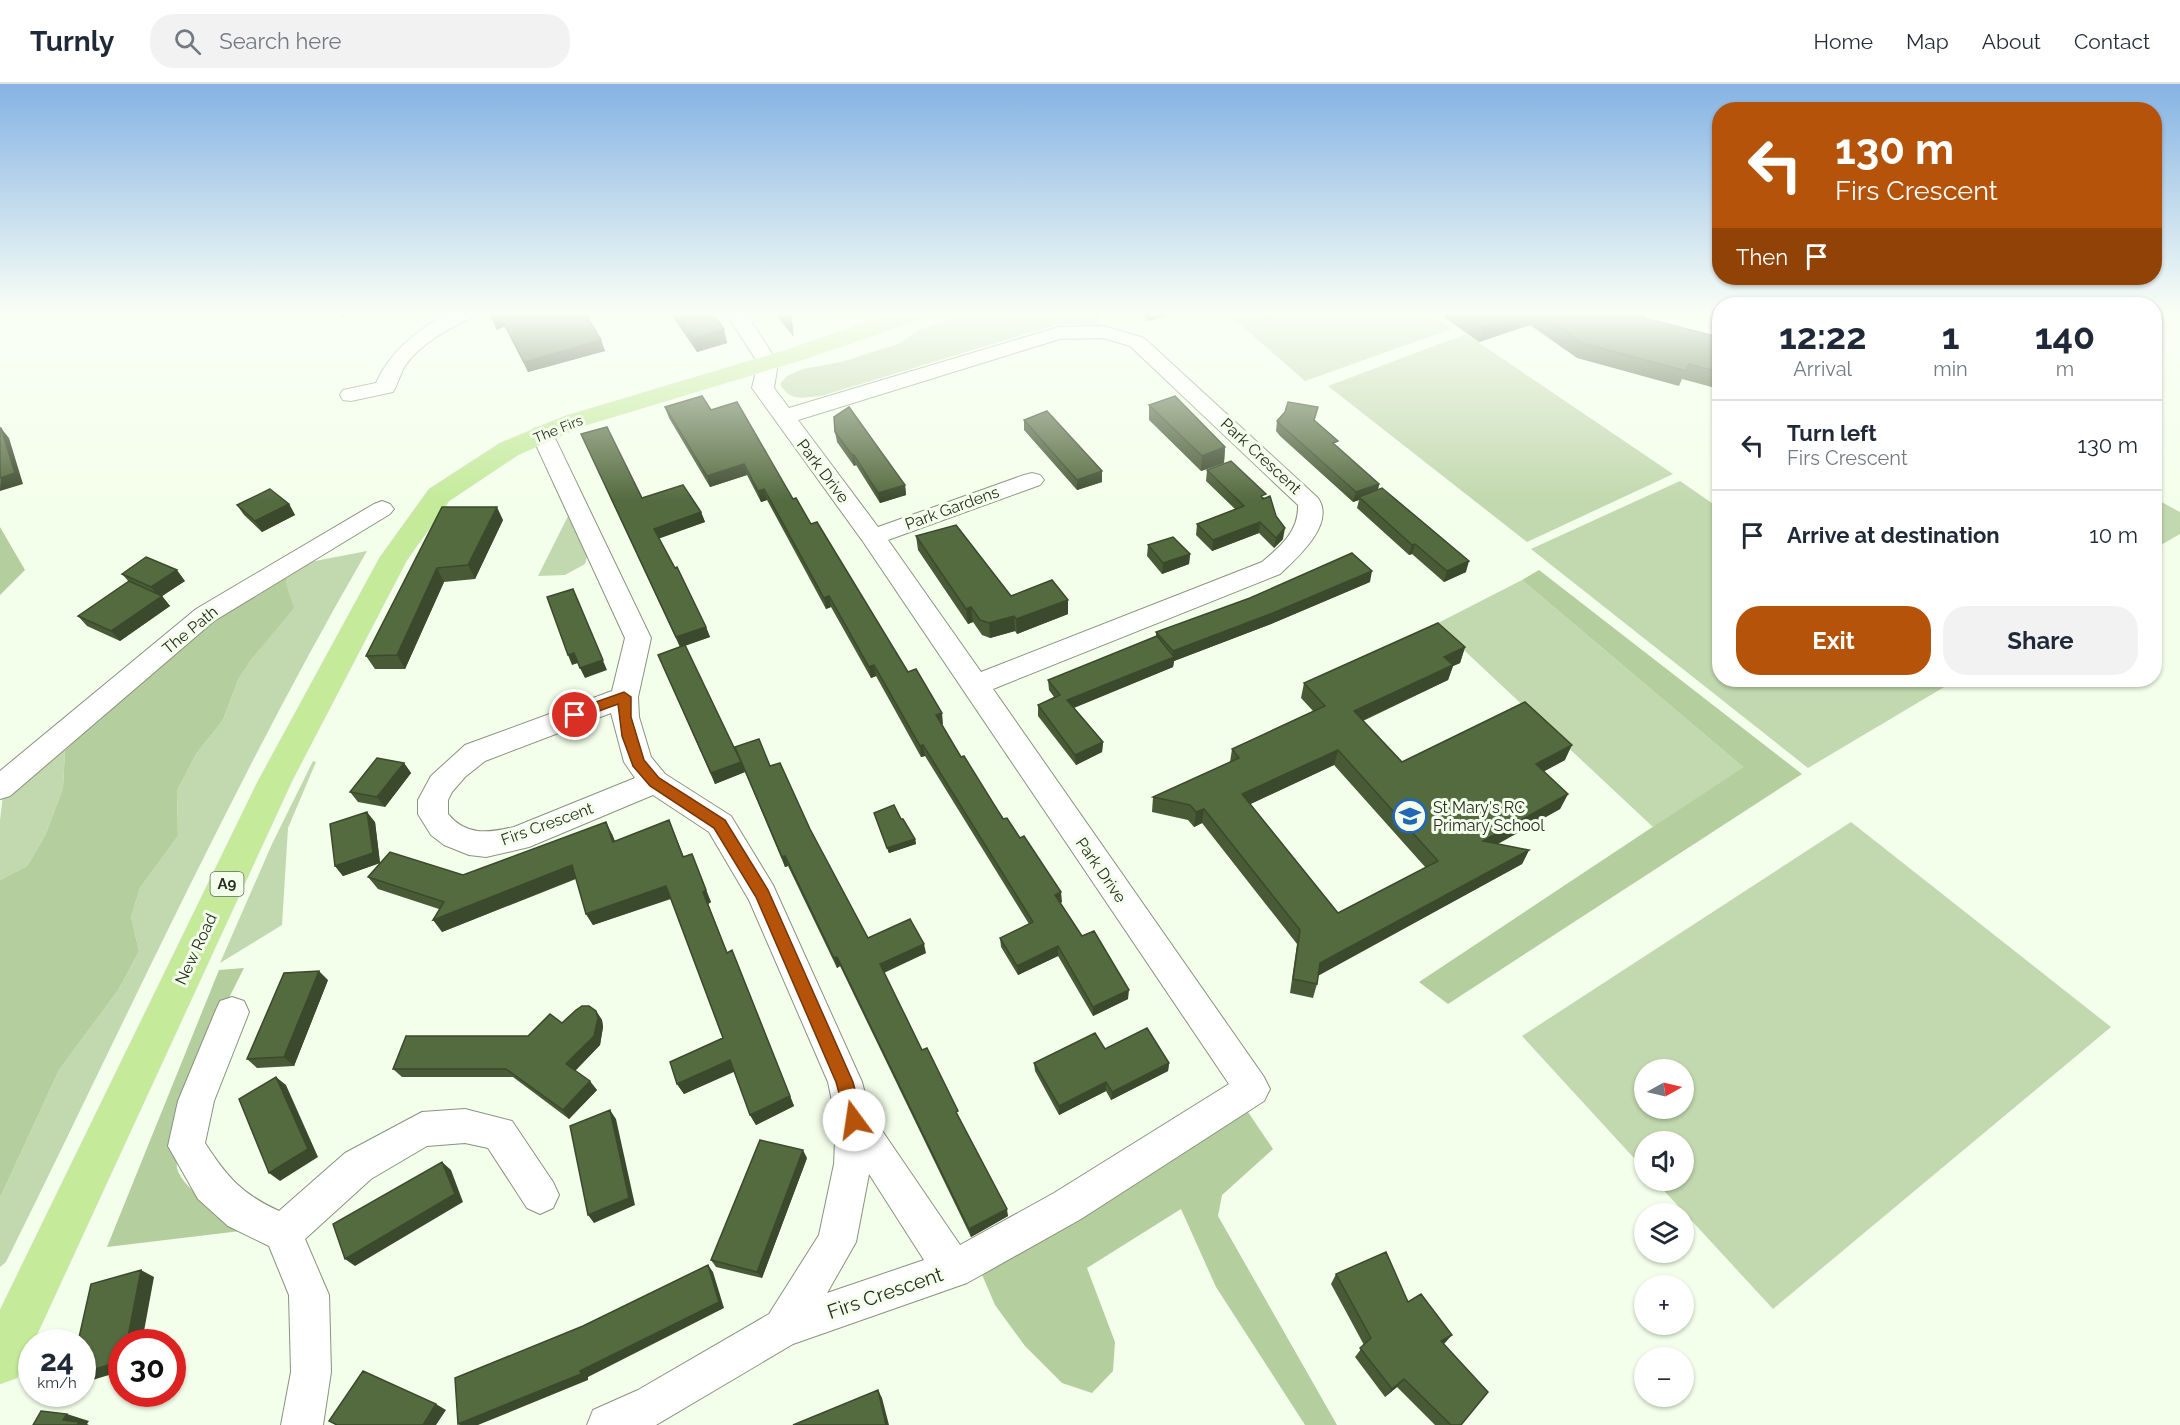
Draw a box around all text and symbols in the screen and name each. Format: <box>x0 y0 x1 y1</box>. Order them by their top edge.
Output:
search box <box>150 14 570 68</box>
text: Turnly <box>30 25 114 58</box>
icon: search <box>171 25 204 58</box>
text: Search here <box>219 28 341 54</box>
text: Home <box>1814 29 1873 54</box>
text: Map <box>1906 29 1949 54</box>
text: About <box>1982 29 2041 54</box>
text: Contact <box>2074 29 2150 54</box>
text: 130 m <box>1835 125 1954 174</box>
icon: left <box>1736 126 1814 204</box>
text: Firs Crescent <box>1835 175 1998 206</box>
icon: arrive <box>1800 240 1833 273</box>
text: Then <box>1736 244 1788 270</box>
text: 12:22 <box>1779 315 1866 357</box>
text: 1 <box>1942 315 1959 357</box>
text: 140 <box>2035 315 2095 357</box>
text: Arrival <box>1793 357 1852 381</box>
text: min <box>1933 357 1968 381</box>
text: m <box>2056 357 2074 381</box>
street label: The Firs <box>531 412 585 446</box>
street label: Park Crescent <box>1217 414 1306 498</box>
text: Turn left <box>1787 420 1877 446</box>
icon: left <box>1736 429 1769 462</box>
text: 130 m <box>2078 432 2138 458</box>
street label: Park Drive <box>793 435 853 507</box>
text: Firs Crescent <box>1787 446 1908 470</box>
street label: Park Gardens <box>902 482 1002 534</box>
icon: arrive <box>1736 519 1769 552</box>
text: Arrive at destination <box>1787 522 2000 548</box>
text: 10 m <box>2089 522 2138 548</box>
street label: The Path <box>158 602 222 658</box>
button: Exit <box>1736 606 1931 675</box>
button: Share <box>1943 606 2138 675</box>
pin <box>549 689 600 740</box>
icon: arrive <box>558 698 591 731</box>
street label: Firs Crescent <box>498 798 596 849</box>
school or university icon: St Mary's RC Primary School <box>1392 798 1428 834</box>
place label: St Mary's RC Primary School <box>1433 798 1545 835</box>
street label: Park Drive <box>1072 834 1130 906</box>
road number: A9 <box>210 872 244 896</box>
street label: New Road <box>171 910 221 988</box>
north arrow <box>1634 1059 1694 1119</box>
map controls <box>1634 1059 1694 1407</box>
position arrow <box>822 1088 886 1152</box>
button: sound <box>1634 1131 1694 1191</box>
button: layers <box>1634 1203 1694 1263</box>
street label: Firs Crescent <box>824 1262 946 1324</box>
button: + <box>1634 1275 1694 1335</box>
speed limit sign: 30 <box>108 1329 186 1407</box>
text: 24 <box>40 1343 74 1378</box>
button: − <box>1634 1347 1694 1407</box>
text: km/h <box>37 1374 77 1392</box>

